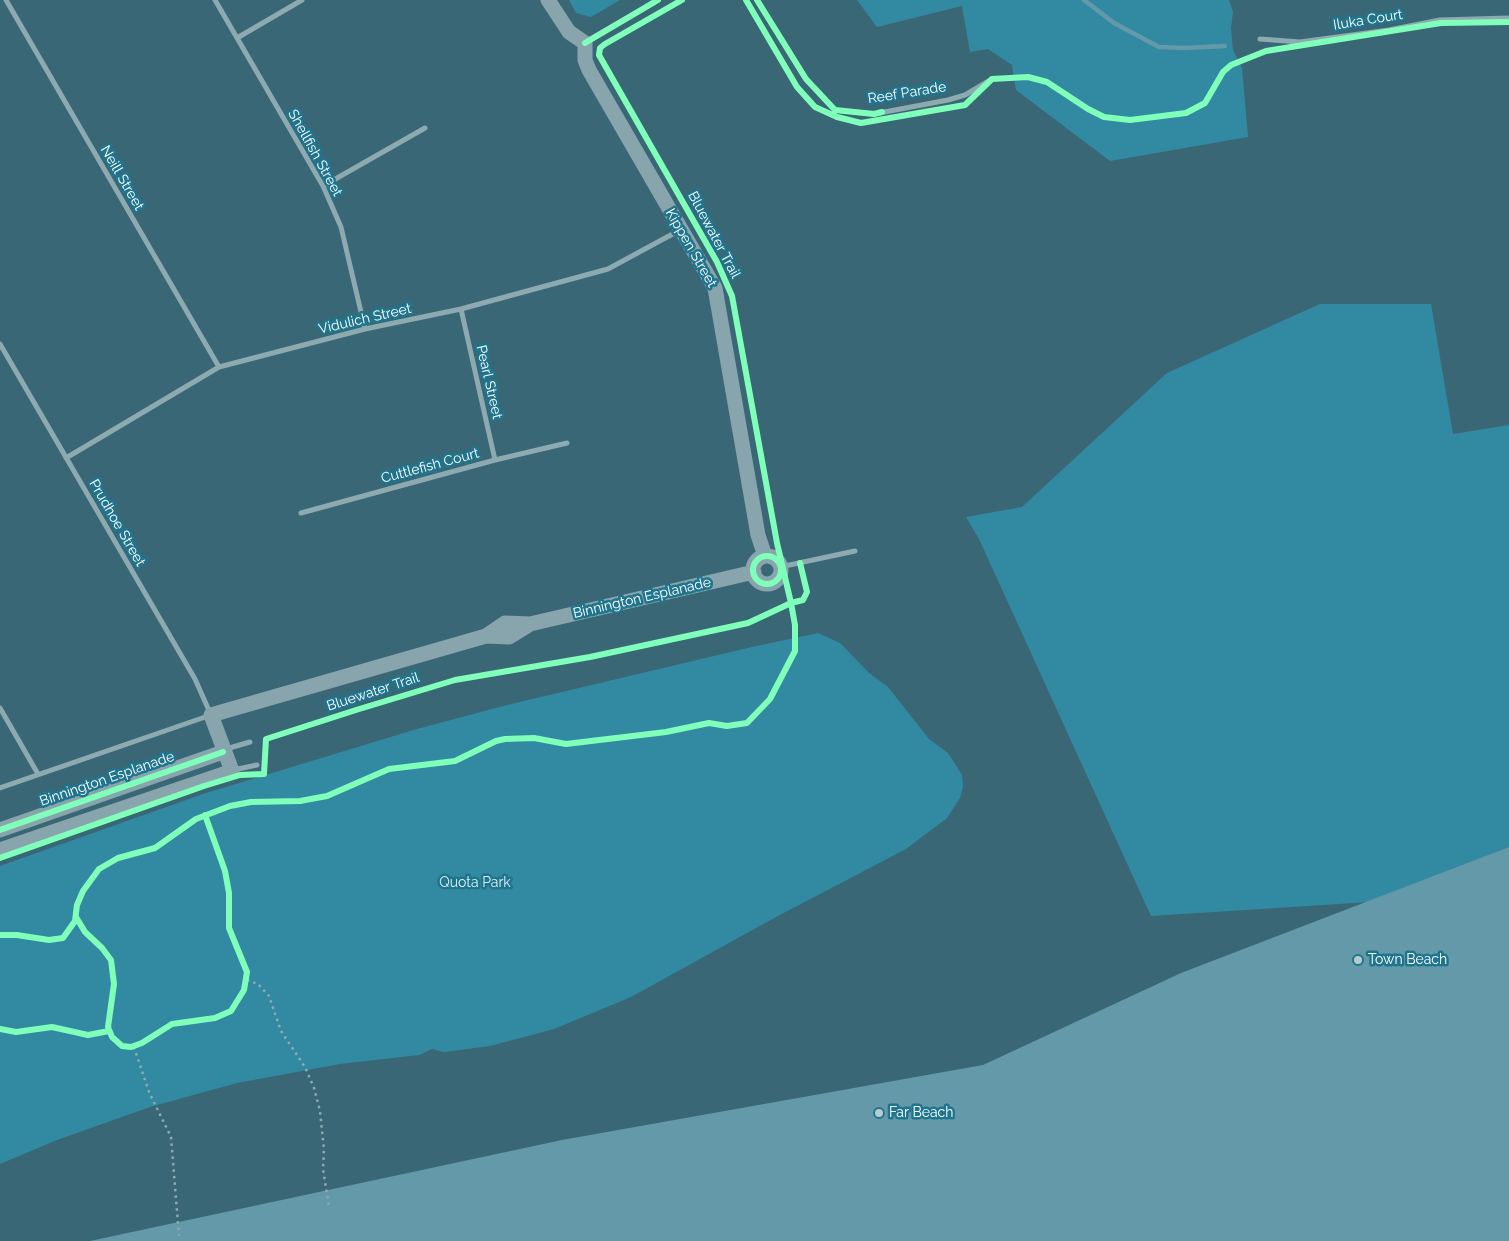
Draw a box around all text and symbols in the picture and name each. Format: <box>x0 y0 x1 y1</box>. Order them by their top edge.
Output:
street label: Iluka Court <box>1332 6 1404 34</box>
street label: Reef Parade <box>867 79 947 107</box>
street label: Shellfish Street <box>284 107 346 199</box>
street label: Neill Street <box>97 143 147 213</box>
street label: Bluewater Trail <box>684 189 744 281</box>
street label: Kippen Street <box>662 206 720 290</box>
street label: Vidulich Street <box>317 300 413 338</box>
street label: Pearl Street <box>472 343 506 421</box>
street label: Cuttlefish Court <box>379 445 481 487</box>
street label: Prudhoe Street <box>85 476 149 570</box>
street label: Binnington Esplanade <box>571 574 713 622</box>
street label: Bluewater Trail <box>325 669 421 715</box>
street label: Binnington Esplanade <box>37 748 177 810</box>
park label: Quota Park <box>439 875 511 891</box>
place label: Town Beach <box>1368 952 1447 968</box>
marker: Town Beach <box>1352 954 1364 966</box>
place label: Far Beach <box>889 1105 953 1121</box>
marker: Far Beach <box>873 1107 885 1119</box>

